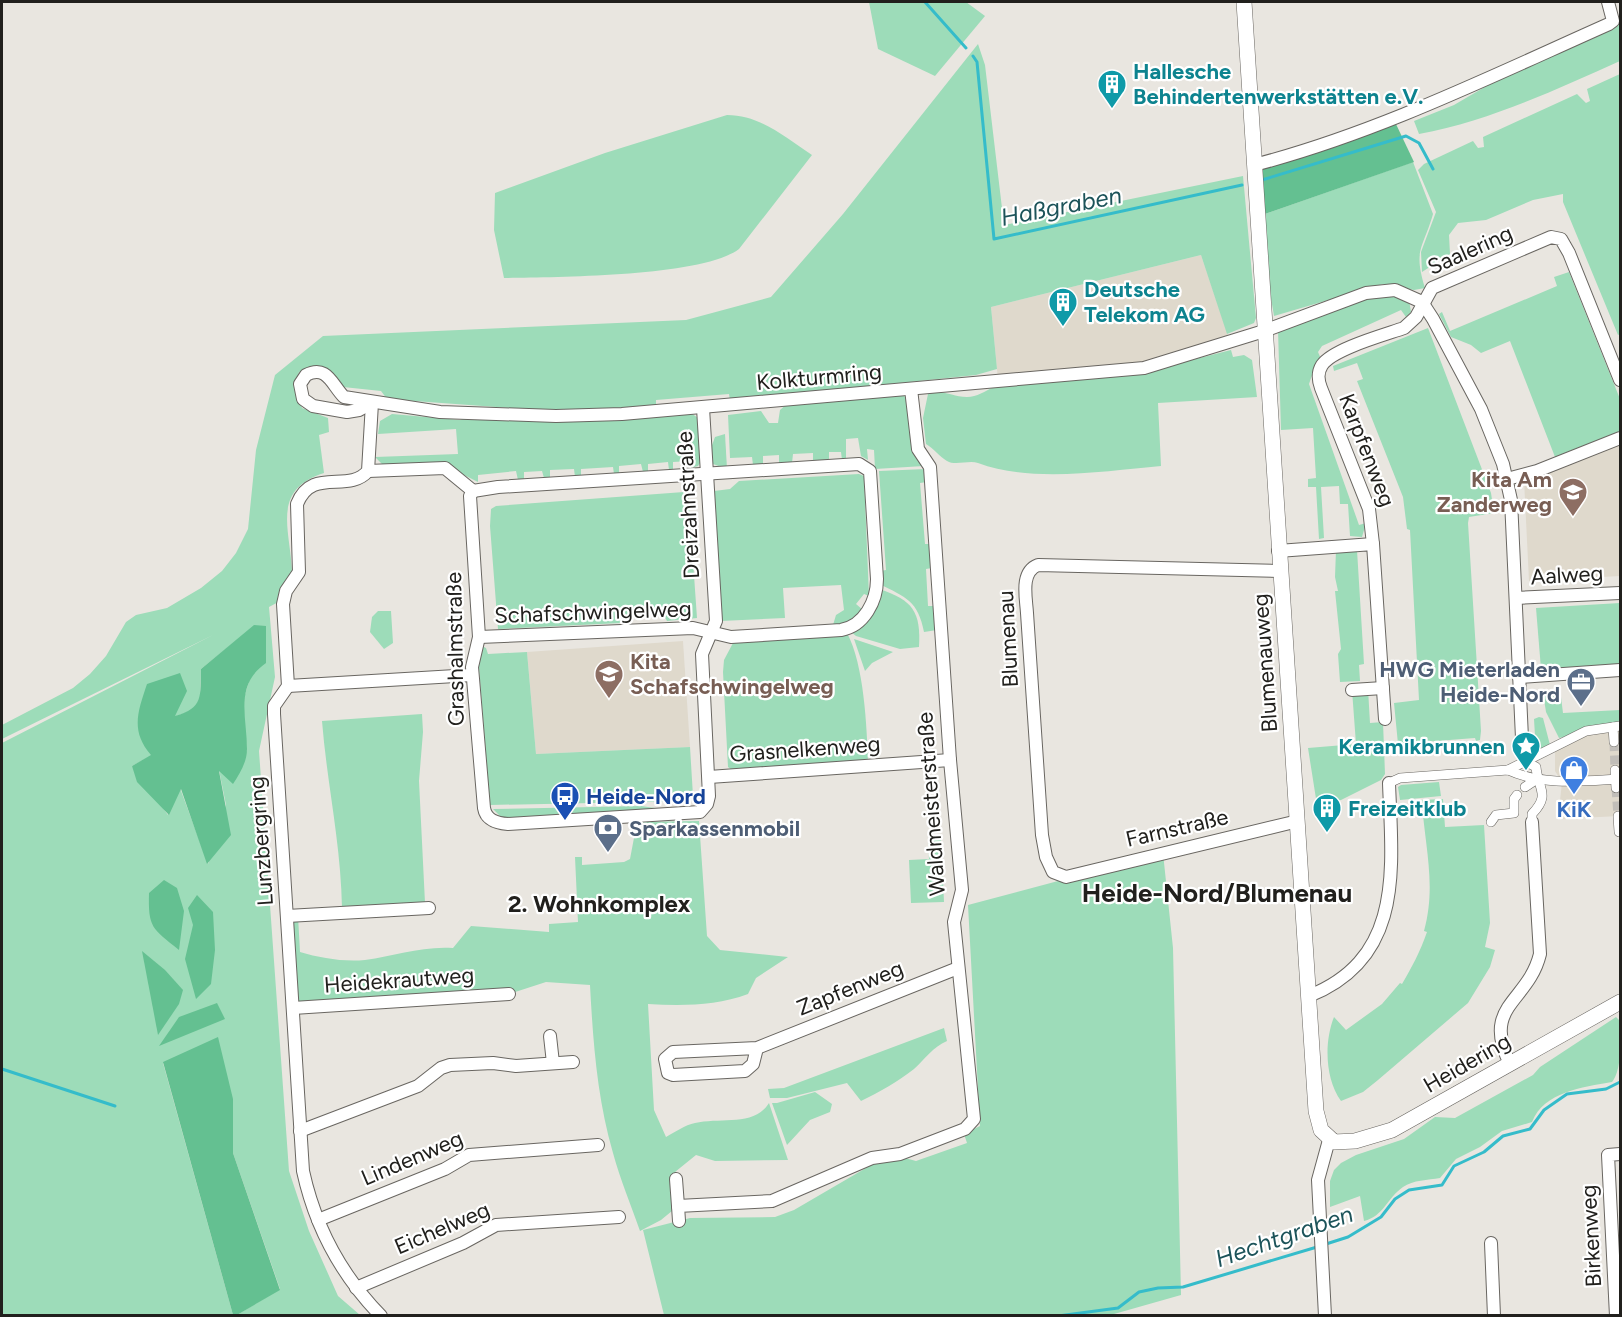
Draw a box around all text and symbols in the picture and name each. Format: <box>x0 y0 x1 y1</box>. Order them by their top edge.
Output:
place label: Hallesche Behindertenwerkstätten e.V. <box>1133 58 1424 110</box>
building icon: Hallesche Behindertenwerkstätten e.V. <box>1096 68 1128 110</box>
water label: Haßgraben <box>998 180 1124 232</box>
street label: Saalering <box>1423 219 1517 281</box>
place label: Deutsche Telekom AG <box>1084 276 1205 328</box>
building icon: Deutsche Telekom AG <box>1047 286 1079 328</box>
street label: Kolkturmring <box>755 358 883 396</box>
street label: Karpfenweg <box>1333 390 1401 510</box>
street label: Dreizahnstraße <box>671 430 705 580</box>
place label: Kita Am Zanderweg <box>1437 466 1552 518</box>
school or university icon: Kita Am Zanderweg <box>1557 476 1589 518</box>
street label: Aalweg <box>1530 560 1604 590</box>
street label: Grashalmstraße <box>440 572 470 726</box>
street label: Blumenau <box>992 590 1024 688</box>
street label: Blumenauweg <box>1247 593 1283 733</box>
street label: Schafschwingelweg <box>494 595 692 629</box>
place label: Kita Schafschwingelweg <box>630 648 834 700</box>
place label: HWG Mieterladen Heide-Nord <box>1379 656 1560 708</box>
school or university icon: Kita Schafschwingelweg <box>593 658 625 700</box>
office icon: HWG Mieterladen Heide-Nord <box>1565 666 1597 708</box>
street label: Waldmeisterstraße <box>911 711 951 897</box>
street label: Grasnelkenweg <box>729 730 881 768</box>
place icon: Keramikbrunnen <box>1510 730 1542 772</box>
place label: Keramikbrunnen <box>1338 733 1505 760</box>
shop icon: KiK <box>1558 754 1590 796</box>
street label: Lunzbergring <box>243 775 279 907</box>
bus stop icon: Heide-Nord <box>549 780 581 822</box>
place label: Heide-Nord <box>586 783 706 810</box>
building icon: Freizeitklub <box>1311 792 1343 834</box>
place label: Freizeitklub <box>1348 795 1466 822</box>
place label: KiK <box>1556 796 1592 823</box>
street label: Farnstraße <box>1123 803 1231 853</box>
bank icon: Sparkassenmobil <box>592 812 624 854</box>
place label: Sparkassenmobil <box>629 815 800 842</box>
district label: Heide-Nord/Blumenau <box>1082 877 1352 909</box>
district label: 2. Wohnkomplex <box>508 889 690 918</box>
street label: Zapfenweg <box>793 954 907 1022</box>
street label: Heidekrautweg <box>323 961 475 999</box>
street label: Heidering <box>1419 1027 1515 1099</box>
street label: Lindenweg <box>357 1125 467 1191</box>
street label: Birkenweg <box>1575 1184 1607 1288</box>
street label: Eichelweg <box>390 1196 494 1260</box>
water label: Hechtgraben <box>1211 1199 1357 1273</box>

